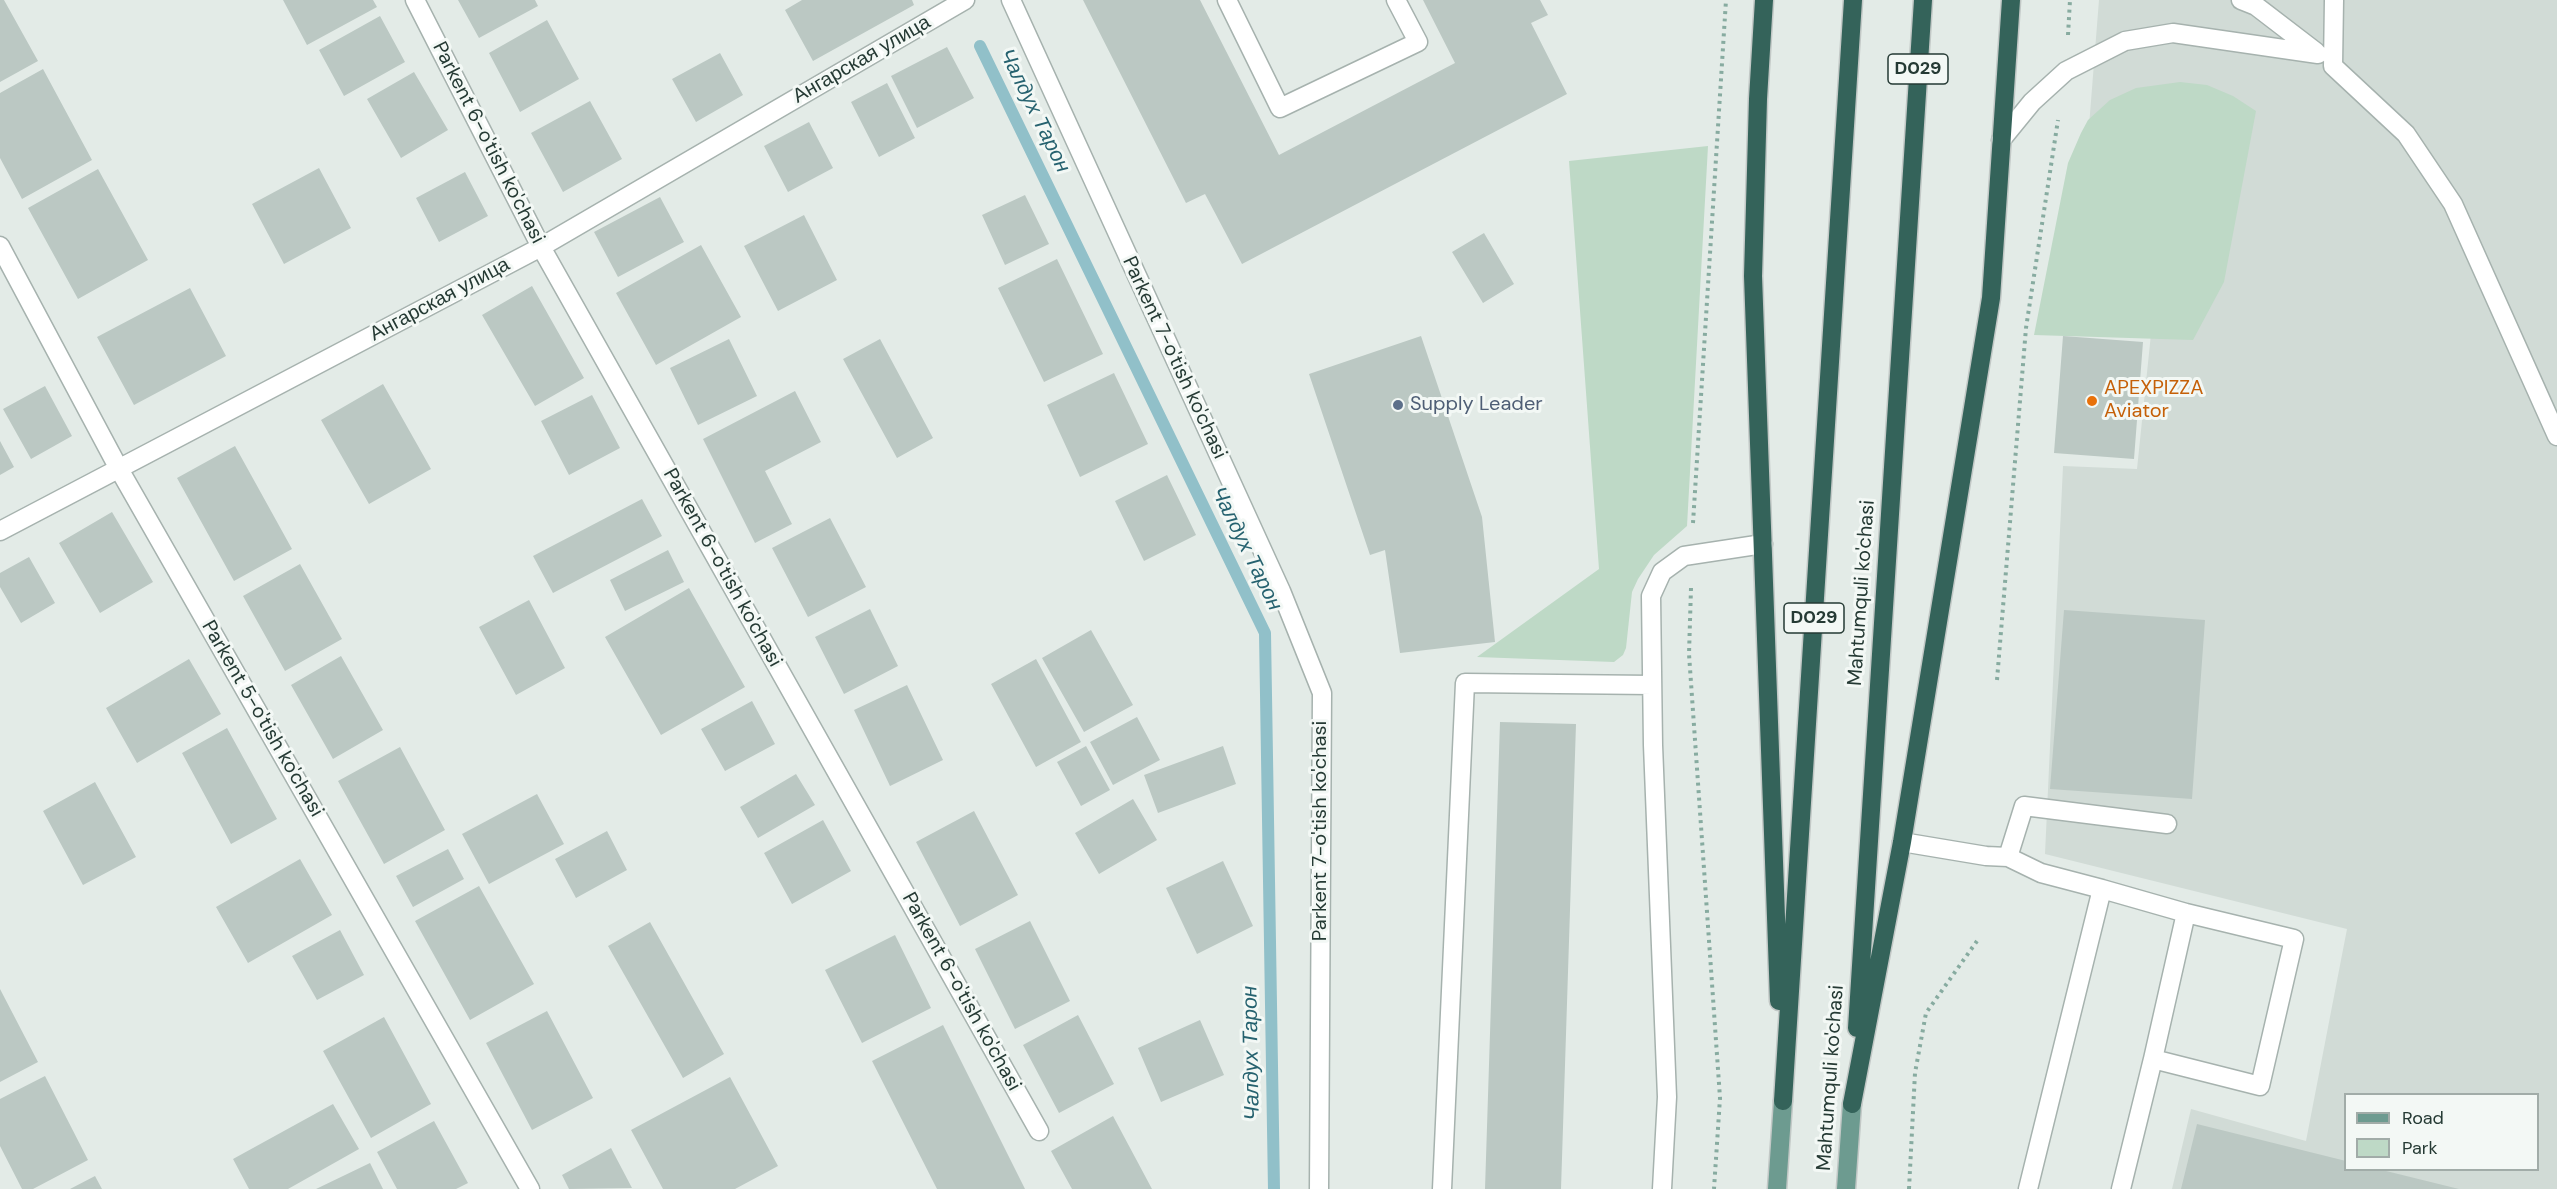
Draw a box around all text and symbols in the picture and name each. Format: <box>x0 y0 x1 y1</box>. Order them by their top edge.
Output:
street label: Ангарская улица <box>789 11 935 109</box>
street label: Parkent 6-o'tish ko'chasi <box>427 38 549 248</box>
water label: Чалдух Тарон <box>993 45 1075 177</box>
road number: D029 <box>1888 54 1948 84</box>
street label: Ангарская улица <box>366 253 514 347</box>
street label: Parkent 7-o'tish ko'chasi <box>1117 253 1231 463</box>
place label: APEXPIZZA Aviator <box>2104 377 2203 424</box>
place label: Supply Leader <box>1410 393 1543 417</box>
marker: APEXPIZZA Aviator <box>2085 394 2099 408</box>
marker: Supply Leader <box>1391 398 1405 412</box>
street label: Parkent 6-o'tish ko'chasi <box>657 465 787 671</box>
water label: Чалдух Тарон <box>1205 483 1287 615</box>
street label: Mahtumquli ko'chasi <box>1844 499 1880 687</box>
road number: D029 <box>1784 603 1844 633</box>
street label: Parkent 5-o'tish ko'chasi <box>196 617 328 821</box>
street label: Parkent 7-o'tish ko'chasi <box>1309 721 1333 941</box>
street label: Parkent 6-o'tish ko'chasi <box>896 889 1026 1095</box>
street label: Mahtumquli ko'chasi <box>1813 984 1849 1172</box>
water label: Чалдух Тарон <box>1238 985 1266 1121</box>
legend <box>2344 1093 2539 1171</box>
text: Road <box>2402 1106 2444 1130</box>
text: Park <box>2402 1136 2438 1160</box>

